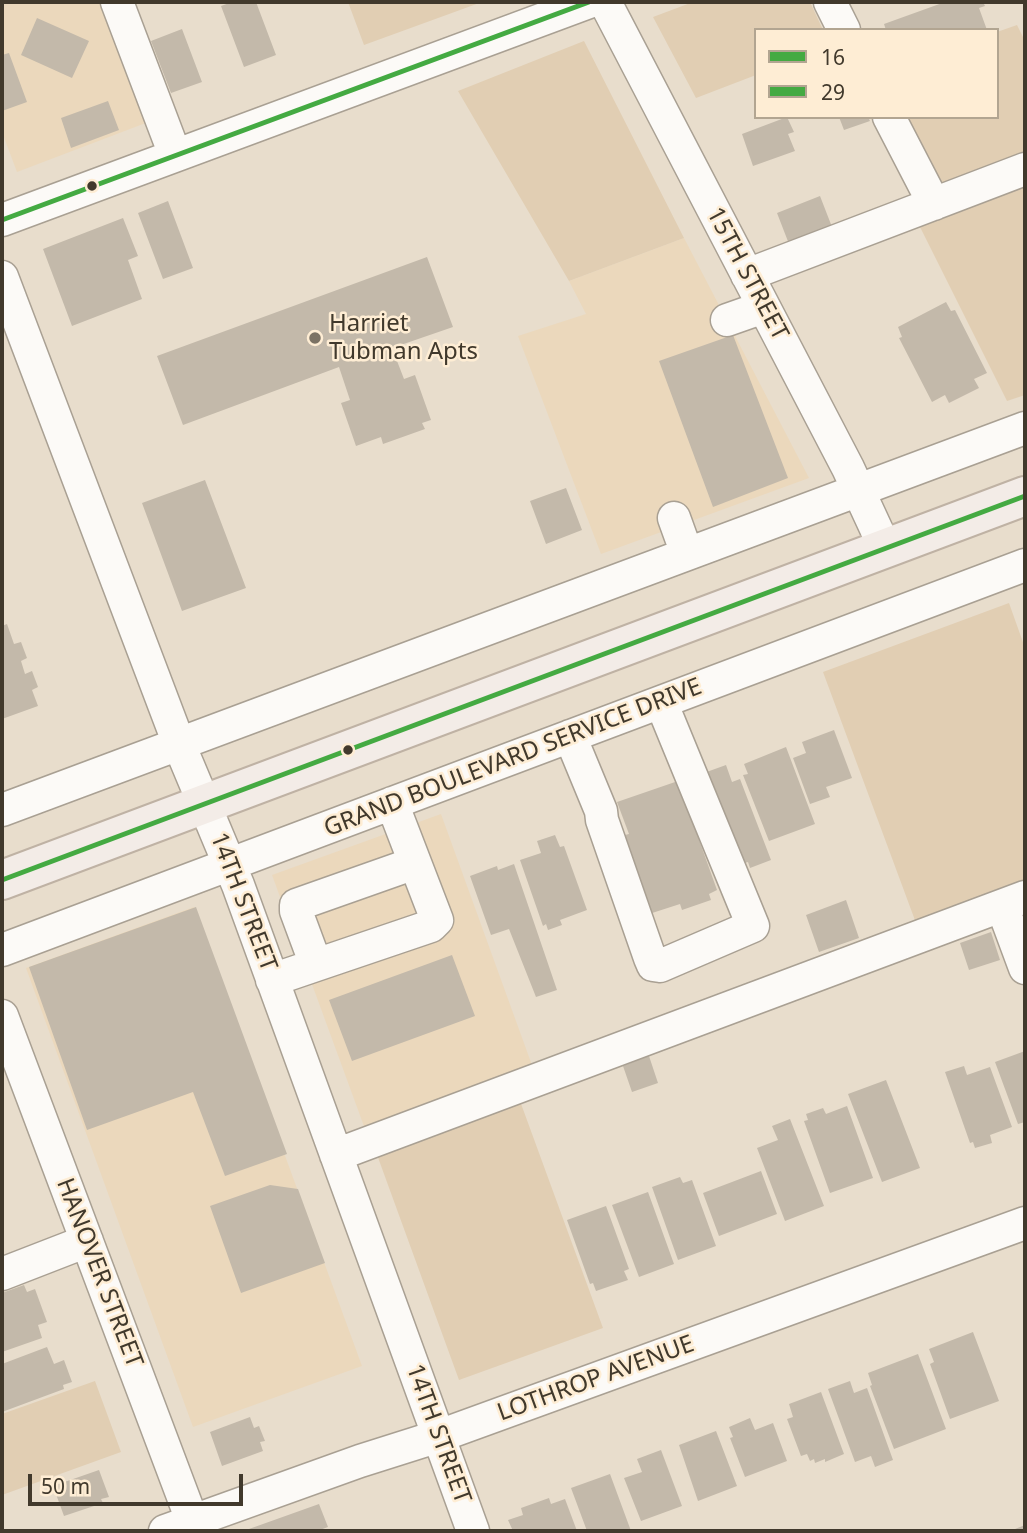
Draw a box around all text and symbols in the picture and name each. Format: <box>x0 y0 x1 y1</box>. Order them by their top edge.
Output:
legend <box>754 28 999 119</box>
text: 16 <box>821 43 845 71</box>
text: 29 <box>821 78 845 106</box>
unlabelled marker <box>85 179 99 193</box>
street label: 15TH STREET <box>700 203 794 345</box>
place label: Harriet Tubman Apts <box>329 310 478 366</box>
marker: Harriet Tubman Apts <box>307 330 323 346</box>
street label: GRAND BOULEVARD SERVICE DRIVE <box>320 673 706 843</box>
unlabelled marker <box>341 743 355 757</box>
street label: 14TH STREET <box>203 829 283 975</box>
street label: HANOVER STREET <box>50 1174 148 1372</box>
street label: LOTHROP AVENUE <box>494 1330 698 1428</box>
street label: 14TH STREET <box>399 1360 477 1508</box>
scale bar <box>32 1460 247 1504</box>
text: 50 m <box>41 1472 90 1500</box>

